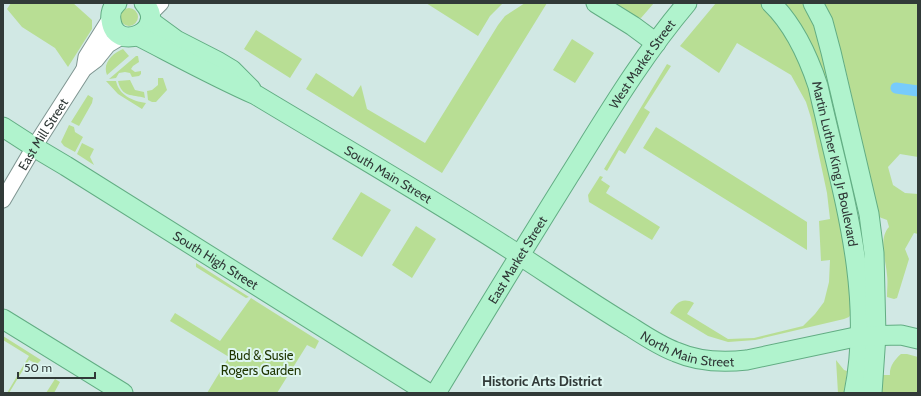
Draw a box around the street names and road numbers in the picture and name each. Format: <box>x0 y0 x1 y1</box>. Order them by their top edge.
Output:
street label: West Market Street <box>605 16 679 112</box>
street label: Martin Luther King Jr Boulevard <box>809 80 861 248</box>
street label: East Mill Street <box>14 95 72 173</box>
street label: South Main Street <box>342 142 435 207</box>
street label: East Market Street <box>484 212 550 307</box>
street label: South High Street <box>170 227 262 293</box>
street label: North Main Street <box>638 327 735 370</box>

